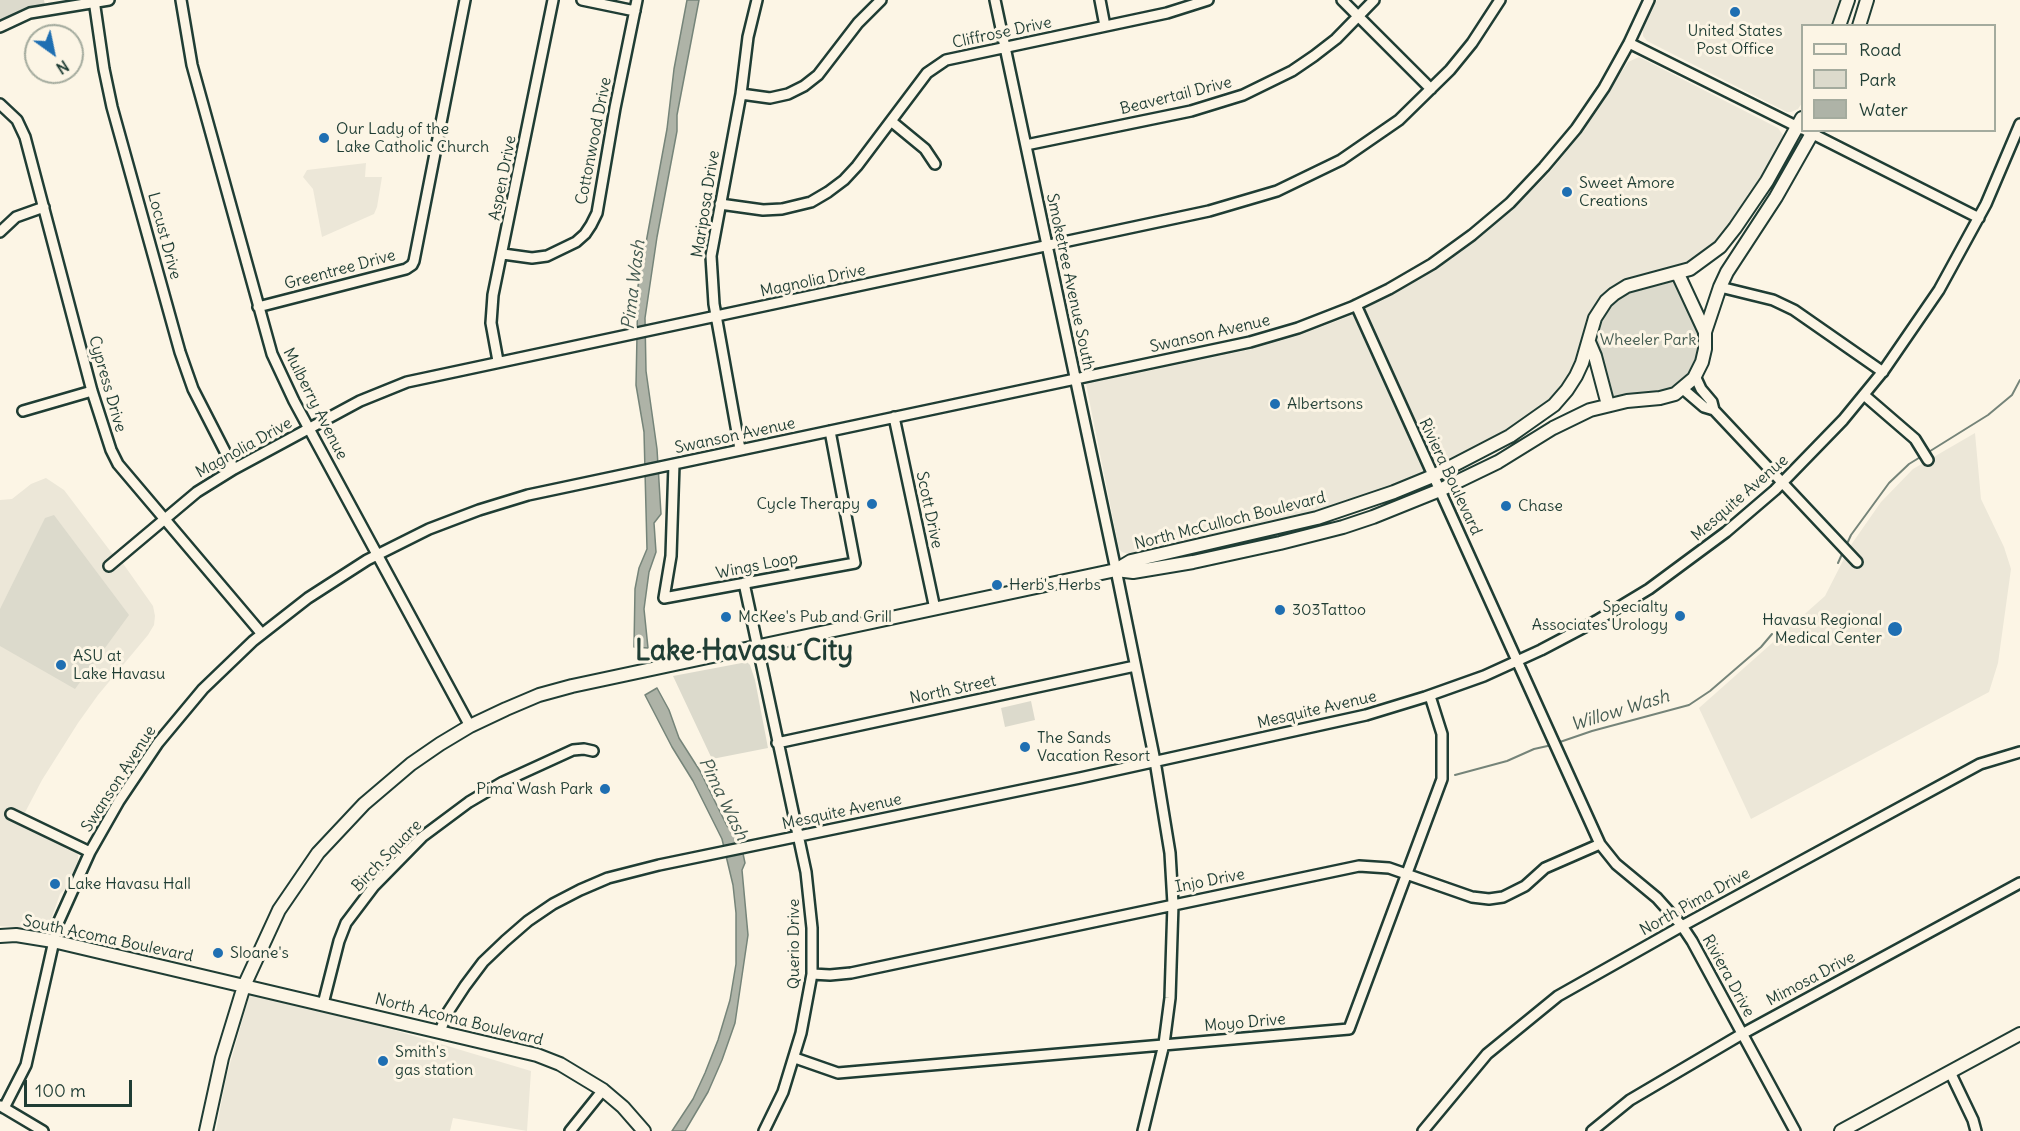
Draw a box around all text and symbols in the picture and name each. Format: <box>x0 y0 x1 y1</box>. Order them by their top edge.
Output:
marker: United States Post Office <box>1728 5 1742 19</box>
street label: Cliffrose Drive <box>951 13 1053 53</box>
place label: United States Post Office <box>1688 21 1782 59</box>
north arrow <box>24 24 84 84</box>
legend <box>1801 24 1996 132</box>
text: Road <box>1859 38 1901 61</box>
text: N <box>53 56 73 79</box>
text: Park <box>1859 68 1896 91</box>
street label: Beavertail Drive <box>1118 73 1234 119</box>
street label: Cottonwood Drive <box>572 75 616 207</box>
text: Water <box>1859 98 1908 121</box>
place label: Our Lady of the Lake Catholic Church <box>336 119 489 157</box>
marker: Our Lady of the Lake Catholic Church <box>317 131 331 145</box>
street label: Aspen Drive <box>485 134 521 222</box>
street label: Mariposa Drive <box>688 149 724 259</box>
place label: Sweet Amore Creations <box>1579 173 1675 211</box>
marker: Sweet Amore Creations <box>1560 185 1574 199</box>
street label: Locust Drive <box>143 190 185 282</box>
street label: Smoketree Avenue South <box>1042 192 1098 372</box>
water label: Pima Wash <box>618 239 650 331</box>
street label: Greentree Drive <box>282 246 398 294</box>
street label: Magnolia Drive <box>759 260 867 302</box>
street label: Swanson Avenue <box>1148 311 1272 357</box>
park label: Wheeler Park <box>1600 330 1696 350</box>
street label: Cypress Drive <box>84 334 130 434</box>
street label: Mulberry Avenue <box>279 345 351 463</box>
place label: Albertsons <box>1287 394 1363 414</box>
marker: Albertsons <box>1268 397 1282 411</box>
street label: Magnolia Drive <box>193 414 295 482</box>
street label: Swanson Avenue <box>673 414 797 458</box>
street label: Riviera Boulevard <box>1415 416 1485 538</box>
street label: Mesquite Avenue <box>1688 451 1792 545</box>
street label: Scott Drive <box>911 470 947 550</box>
street label: North McCulloch Boulevard <box>1132 488 1328 554</box>
place label: Cycle Therapy <box>757 494 860 514</box>
place label: Chase <box>1518 496 1563 516</box>
marker: Cycle Therapy <box>865 497 879 511</box>
marker: Chase <box>1499 499 1513 513</box>
street label: Wings Loop <box>714 549 800 583</box>
place label: Herb's Herbs <box>1009 575 1101 595</box>
marker: Herb's Herbs <box>990 578 1004 592</box>
place label: Specialty Associates Urology <box>1532 597 1668 635</box>
place label: 303Tattoo <box>1292 600 1366 620</box>
marker: 303Tattoo <box>1273 603 1287 617</box>
place label: McKee's Pub and Grill <box>738 607 892 627</box>
marker: Specialty Associates Urology <box>1673 609 1687 623</box>
marker: McKee's Pub and Grill <box>719 610 733 624</box>
place label: Havasu Regional Medical Center <box>1762 610 1882 648</box>
marker: Havasu Regional Medical Center <box>1886 620 1904 638</box>
district label: Lake Havasu City <box>635 635 853 669</box>
place label: ASU at Lake Havasu <box>73 646 165 684</box>
marker: ASU at Lake Havasu <box>54 658 68 672</box>
street label: North Street <box>908 672 998 708</box>
water label: Willow Wash <box>1568 686 1672 736</box>
street label: Mesquite Avenue <box>1255 687 1379 733</box>
street label: Swanson Avenue <box>78 722 160 836</box>
place label: The Sands Vacation Resort <box>1037 728 1150 766</box>
marker: The Sands Vacation Resort <box>1018 740 1032 754</box>
water label: Pima Wash <box>694 754 752 844</box>
place label: Pima Wash Park <box>476 779 593 799</box>
marker: Pima Wash Park <box>598 782 612 796</box>
street label: Mesquite Avenue <box>780 790 904 834</box>
street label: Birch Square <box>348 816 426 896</box>
street label: North Pima Drive <box>1637 864 1753 940</box>
street label: Injo Drive <box>1174 865 1246 897</box>
place label: Lake Havasu Hall <box>67 874 191 894</box>
marker: Lake Havasu Hall <box>48 877 62 891</box>
street label: Querio Drive <box>784 899 804 989</box>
street label: South Acoma Boulevard <box>21 912 195 966</box>
street label: Riviera Drive <box>1698 932 1758 1020</box>
place label: Sloane's <box>230 943 289 963</box>
marker: Sloane's <box>211 946 225 960</box>
street label: Mimosa Drive <box>1763 948 1859 1010</box>
street label: North Acoma Boulevard <box>373 990 545 1050</box>
street label: Moyo Drive <box>1204 1010 1286 1036</box>
place label: Smith's gas station <box>395 1042 473 1080</box>
marker: Smith's gas station <box>376 1054 390 1068</box>
scale bar <box>27 1068 135 1106</box>
text: 100 m <box>35 1079 86 1102</box>

